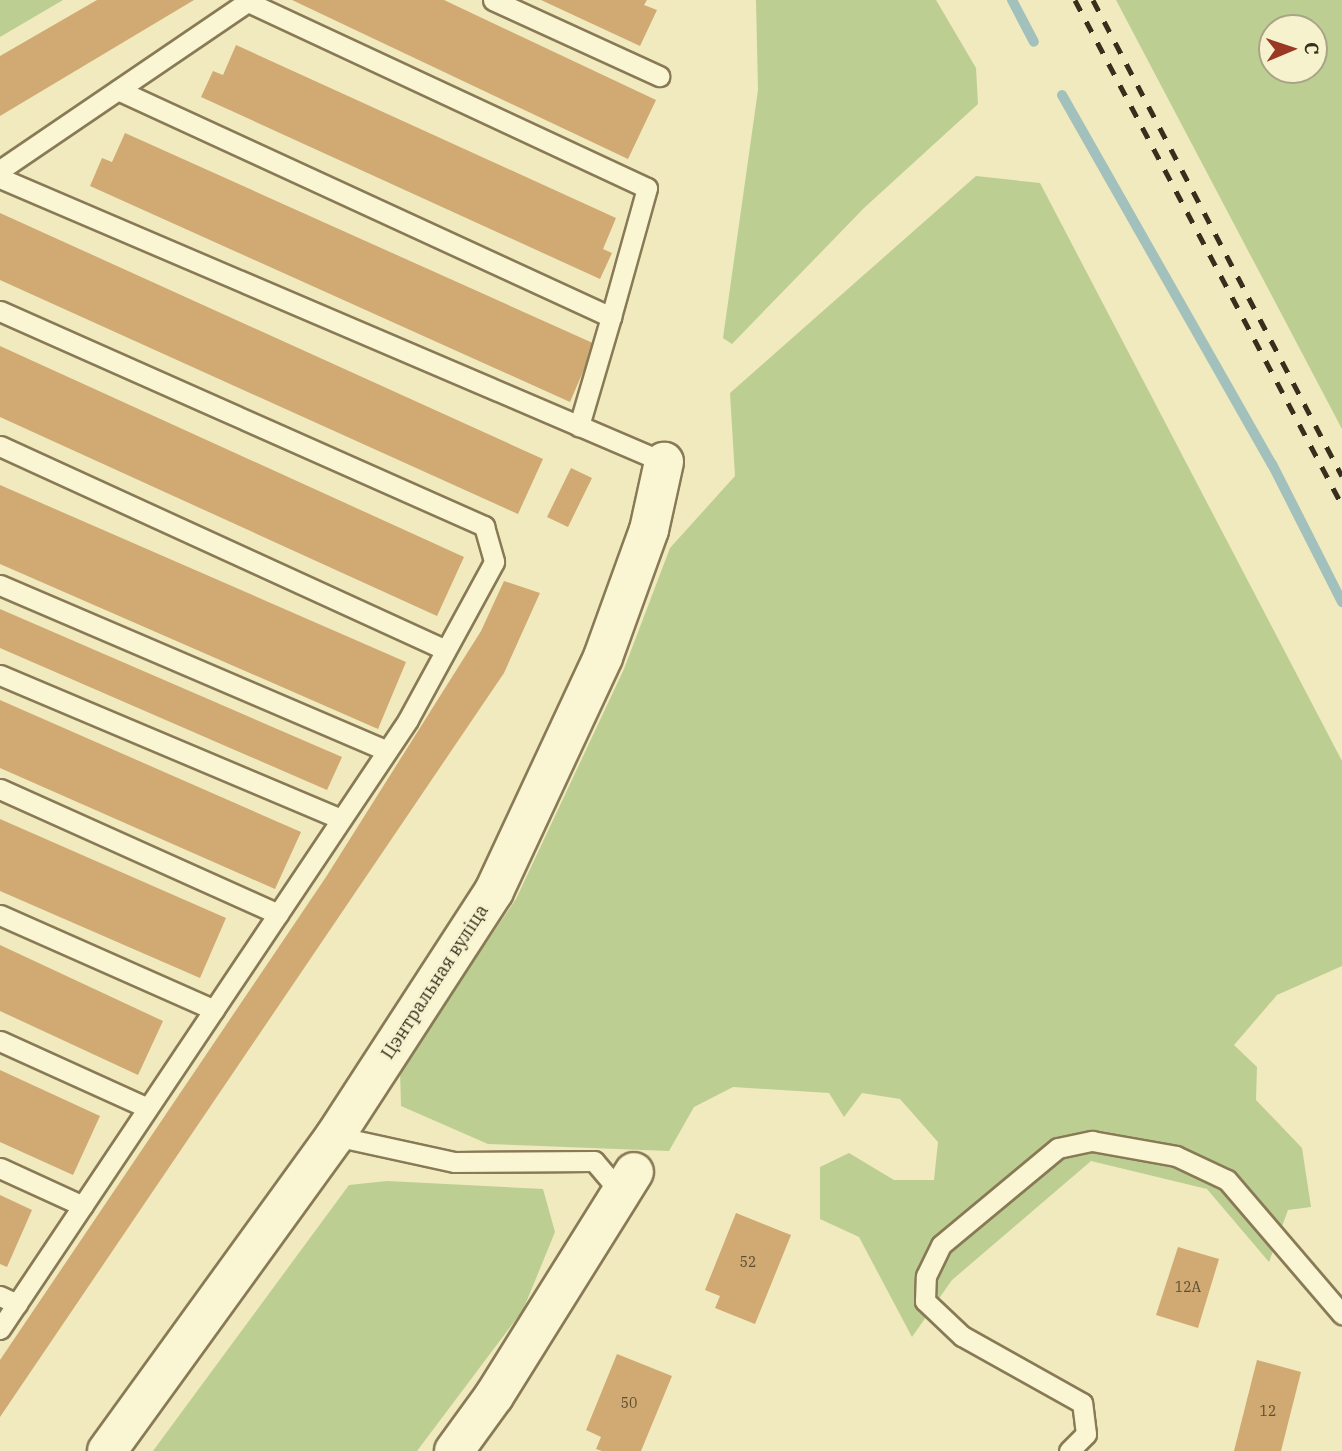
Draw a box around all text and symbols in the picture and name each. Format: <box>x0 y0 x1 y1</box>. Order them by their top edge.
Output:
north arrow <box>1258 14 1328 84</box>
text: С <box>1300 42 1324 55</box>
street label: Цэнтральная вуліца <box>377 901 493 1063</box>
house number: 52 <box>740 1254 756 1270</box>
house number: 12А <box>1175 1279 1201 1295</box>
house number: 50 <box>621 1395 637 1411</box>
house number: 12 <box>1260 1403 1276 1419</box>

